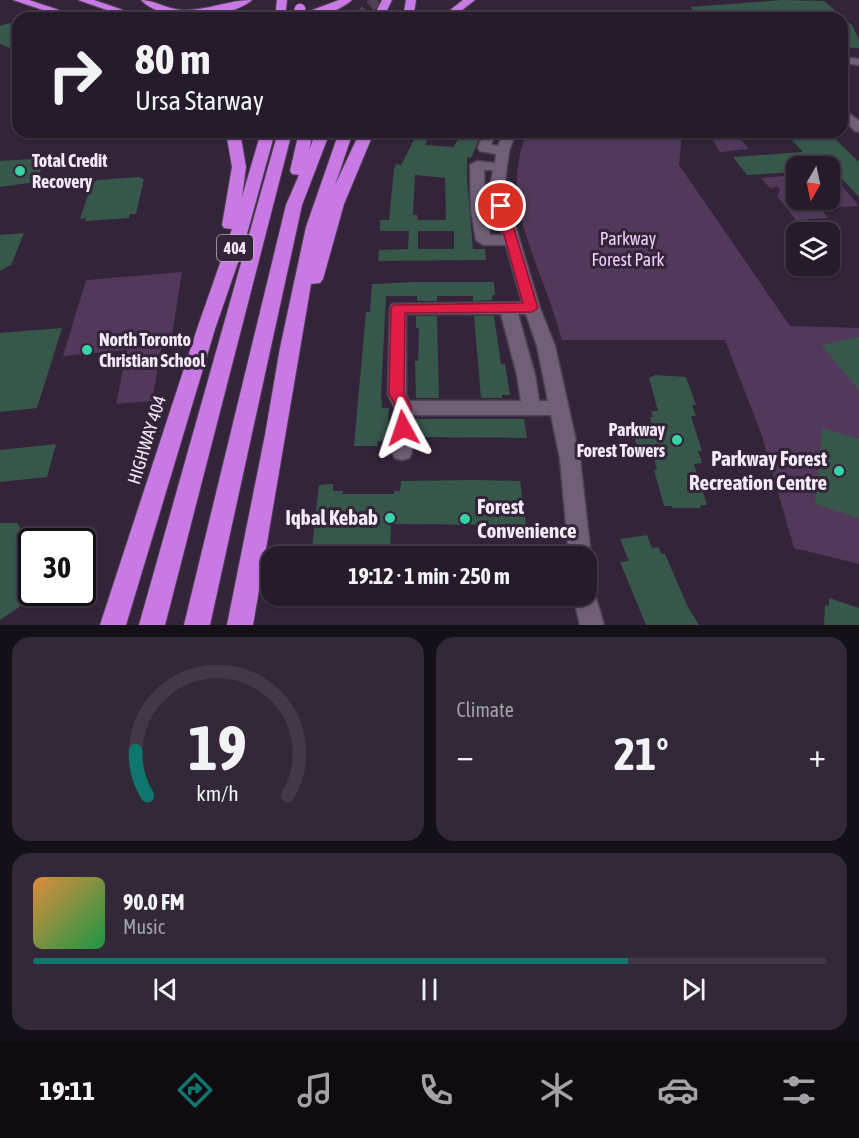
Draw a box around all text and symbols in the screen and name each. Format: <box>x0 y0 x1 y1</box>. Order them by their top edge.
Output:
text: 80 m <box>135 35 210 83</box>
icon: right <box>36 36 114 114</box>
text: Ursa Starway <box>135 85 264 116</box>
place label: Total Credit Recovery <box>32 150 108 192</box>
north arrow <box>786 156 840 210</box>
map controls <box>786 156 840 276</box>
marker: Total Credit Recovery <box>13 164 27 178</box>
pin <box>475 180 526 231</box>
icon: arrive <box>484 189 517 222</box>
button: layers <box>786 222 840 276</box>
park label: Parkway Forest Park <box>592 228 665 270</box>
road number: 404 <box>217 235 253 261</box>
place label: North Toronto Christian School <box>99 329 205 371</box>
marker: North Toronto Christian School <box>80 343 94 357</box>
street label: HIGHWAY 404 <box>123 393 170 487</box>
position arrow <box>371 396 435 460</box>
place label: Parkway Forest Towers <box>577 419 666 461</box>
marker: Parkway Forest Towers <box>670 433 684 447</box>
place label: Parkway Forest Recreation Centre <box>689 446 827 494</box>
marker: Parkway Forest Recreation Centre <box>832 464 846 478</box>
place label: Forest Convenience <box>477 494 577 542</box>
place label: Iqbal Kebab <box>285 505 378 529</box>
marker: Iqbal Kebab <box>383 511 397 525</box>
marker: Forest Convenience <box>458 512 472 526</box>
speed limit sign: 30 <box>18 528 96 606</box>
text: 19:12 · 1 min · 250 m <box>348 563 510 589</box>
text: Climate <box>457 698 514 721</box>
text: 19 <box>188 712 247 783</box>
text: 21° <box>614 728 669 780</box>
text: − <box>457 736 474 774</box>
text: + <box>809 736 826 774</box>
text: km/h <box>196 781 239 806</box>
text: 90.0 FM <box>123 889 185 915</box>
text: Music <box>123 915 165 938</box>
icon: previous <box>149 973 182 1006</box>
icon: pause <box>413 973 446 1006</box>
icon: next <box>677 973 710 1006</box>
icon: directions <box>174 1069 216 1111</box>
icon: music <box>294 1069 336 1111</box>
icon: phone <box>415 1069 457 1111</box>
icon: climate <box>536 1069 578 1111</box>
icon: car <box>657 1069 699 1111</box>
icon: filters <box>778 1069 820 1111</box>
text: 19:11 <box>39 1075 95 1106</box>

